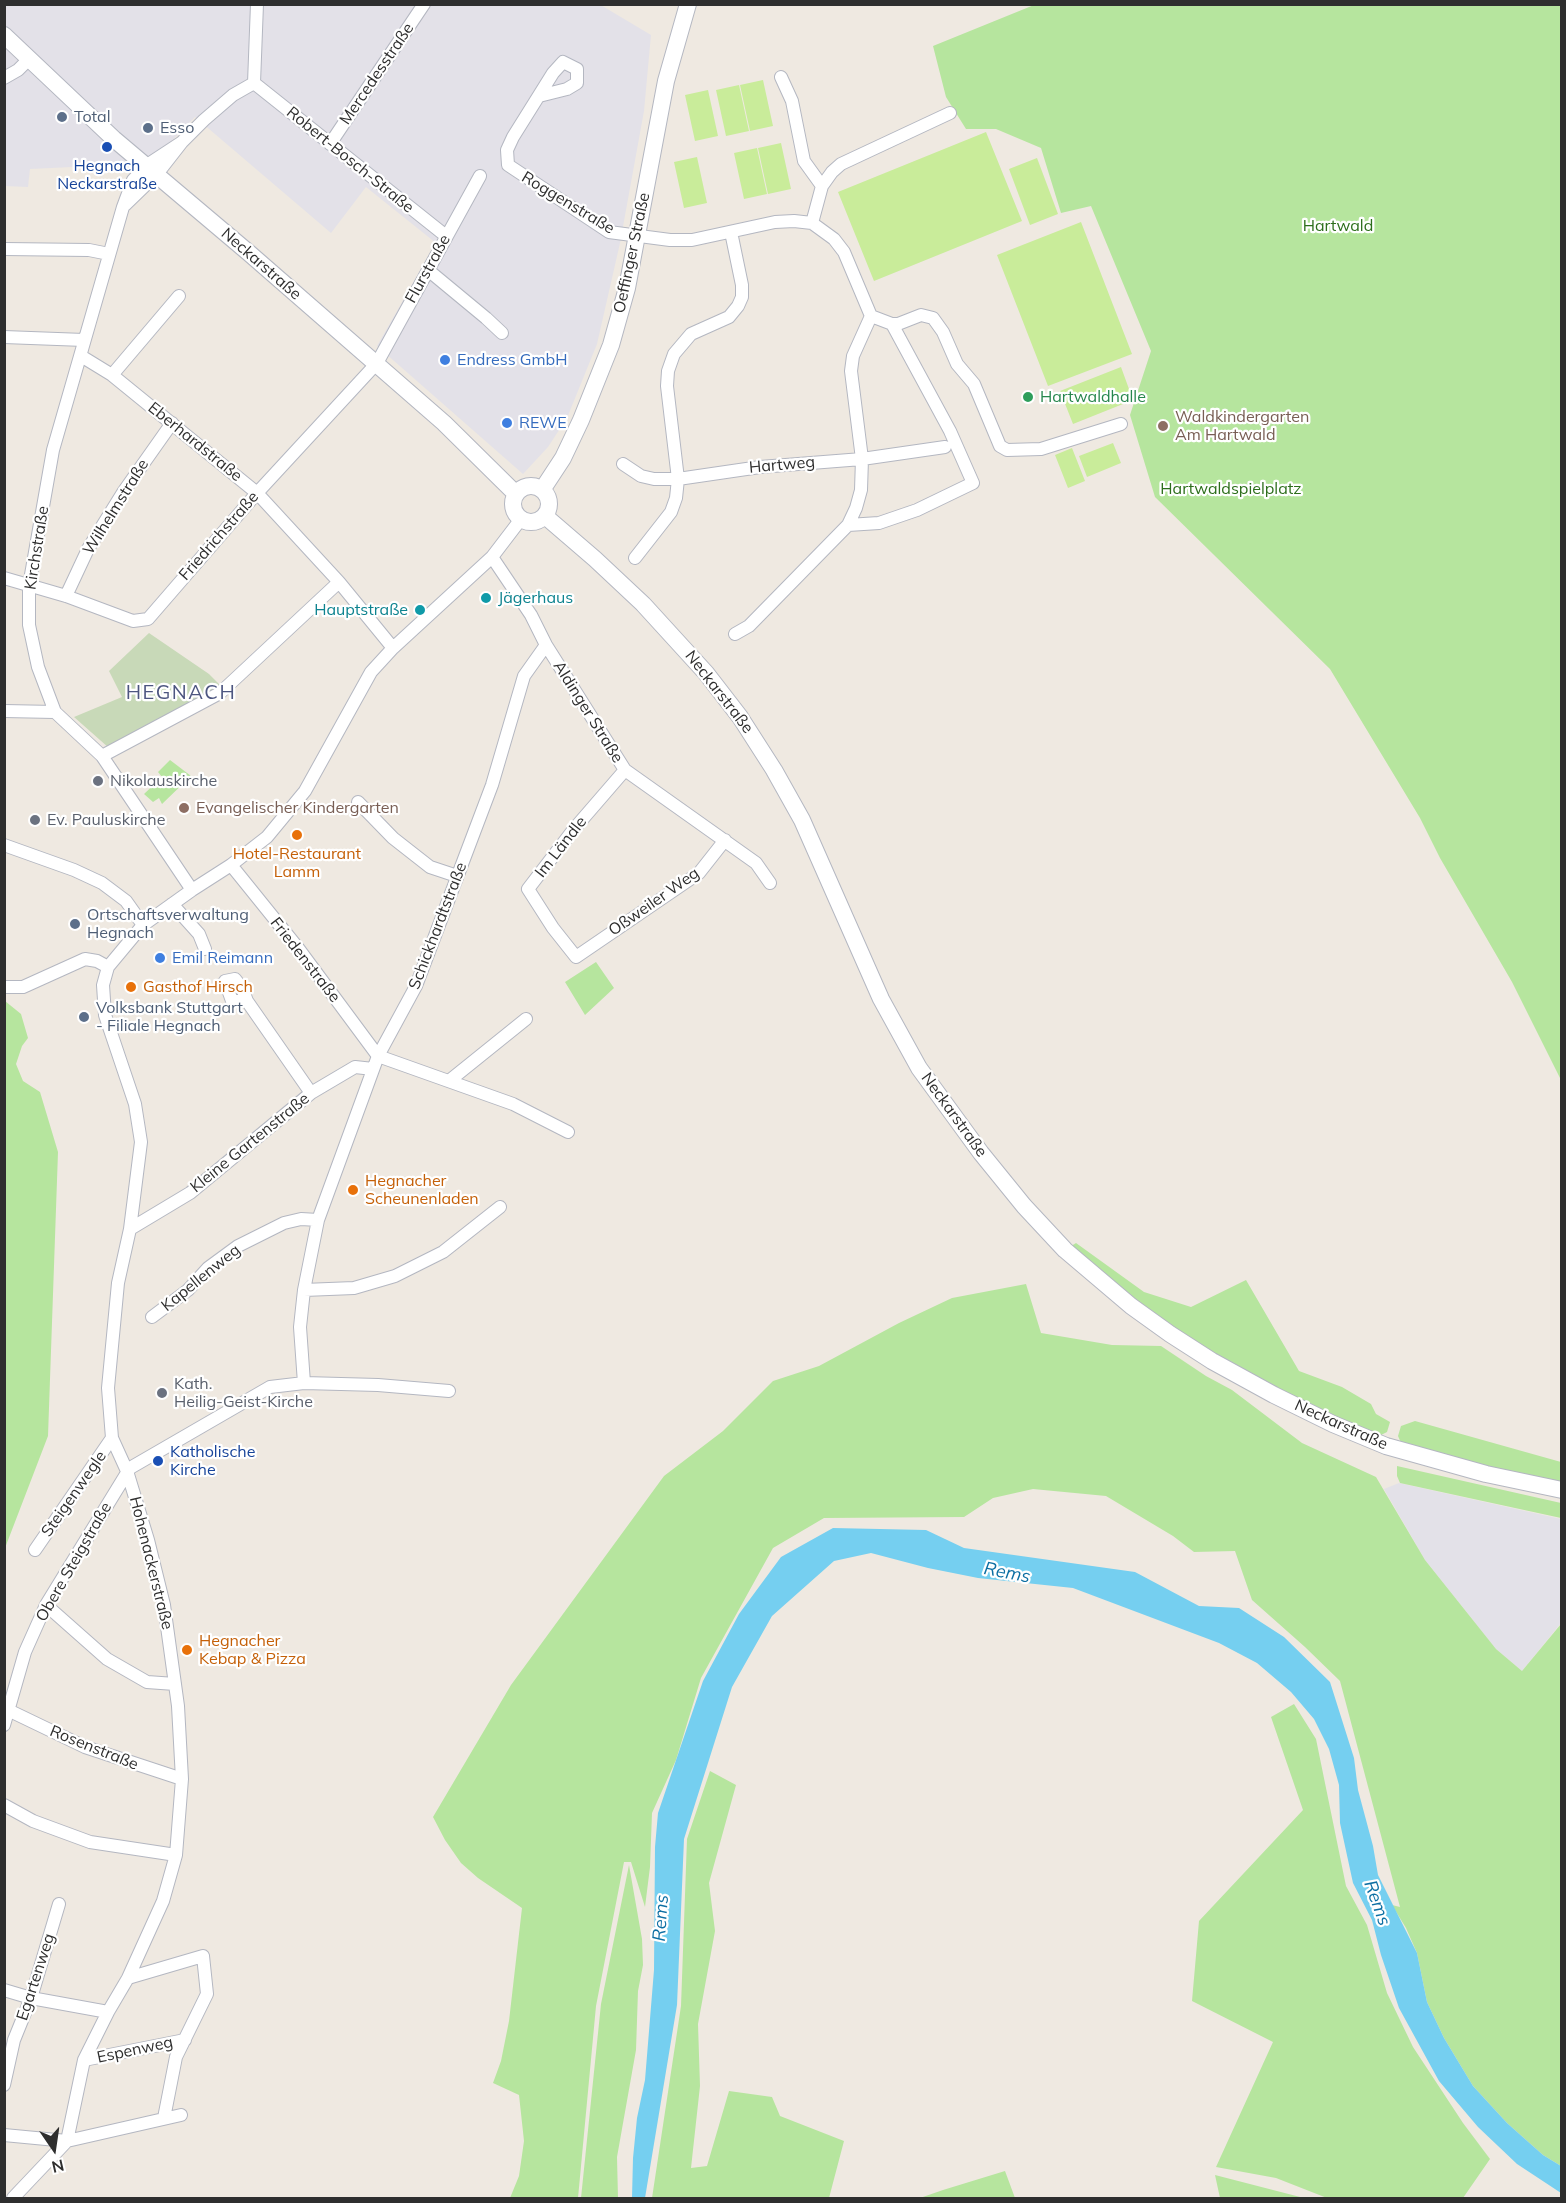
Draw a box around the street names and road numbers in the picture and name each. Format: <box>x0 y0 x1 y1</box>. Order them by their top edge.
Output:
street label: Mercedesstraße <box>336 20 418 128</box>
street label: Robert-Bosch-Straße <box>282 103 418 217</box>
street label: Roggenstraße <box>518 168 618 238</box>
street label: Oeffinger Straße <box>610 191 654 315</box>
street label: Neckarstraße <box>217 224 305 304</box>
street label: Flurstraße <box>401 231 455 307</box>
street label: Eberhardstraße <box>144 398 246 486</box>
street label: Hartweg <box>748 453 816 477</box>
street label: Wilhelmstraße <box>79 456 153 558</box>
street label: Friedrichstraße <box>175 488 263 584</box>
street label: Kirchstraße <box>21 505 53 591</box>
street label: Neckarstraße <box>681 647 757 737</box>
street label: Aldinger Straße <box>549 658 627 766</box>
street label: Im Ländle <box>531 813 591 881</box>
street label: Schickhardtstraße <box>405 860 471 992</box>
street label: Oßweiler Weg <box>605 864 703 940</box>
street label: Friedenstraße <box>266 914 344 1006</box>
street label: Neckarstraße <box>917 1069 991 1161</box>
street label: Kleine Gartenstraße <box>187 1089 313 1197</box>
street label: Kapellenweg <box>158 1240 244 1316</box>
street label: Neckarstraße <box>1292 1396 1390 1454</box>
street label: Steigenwegle <box>37 1447 111 1541</box>
street label: Hohenackerstraße <box>125 1494 177 1632</box>
street label: Obere Steigstraße <box>32 1499 116 1625</box>
street label: Rosenstraße <box>47 1722 141 1774</box>
street label: Egartenweg <box>13 1931 59 2023</box>
street label: Espenweg <box>95 2033 175 2067</box>

